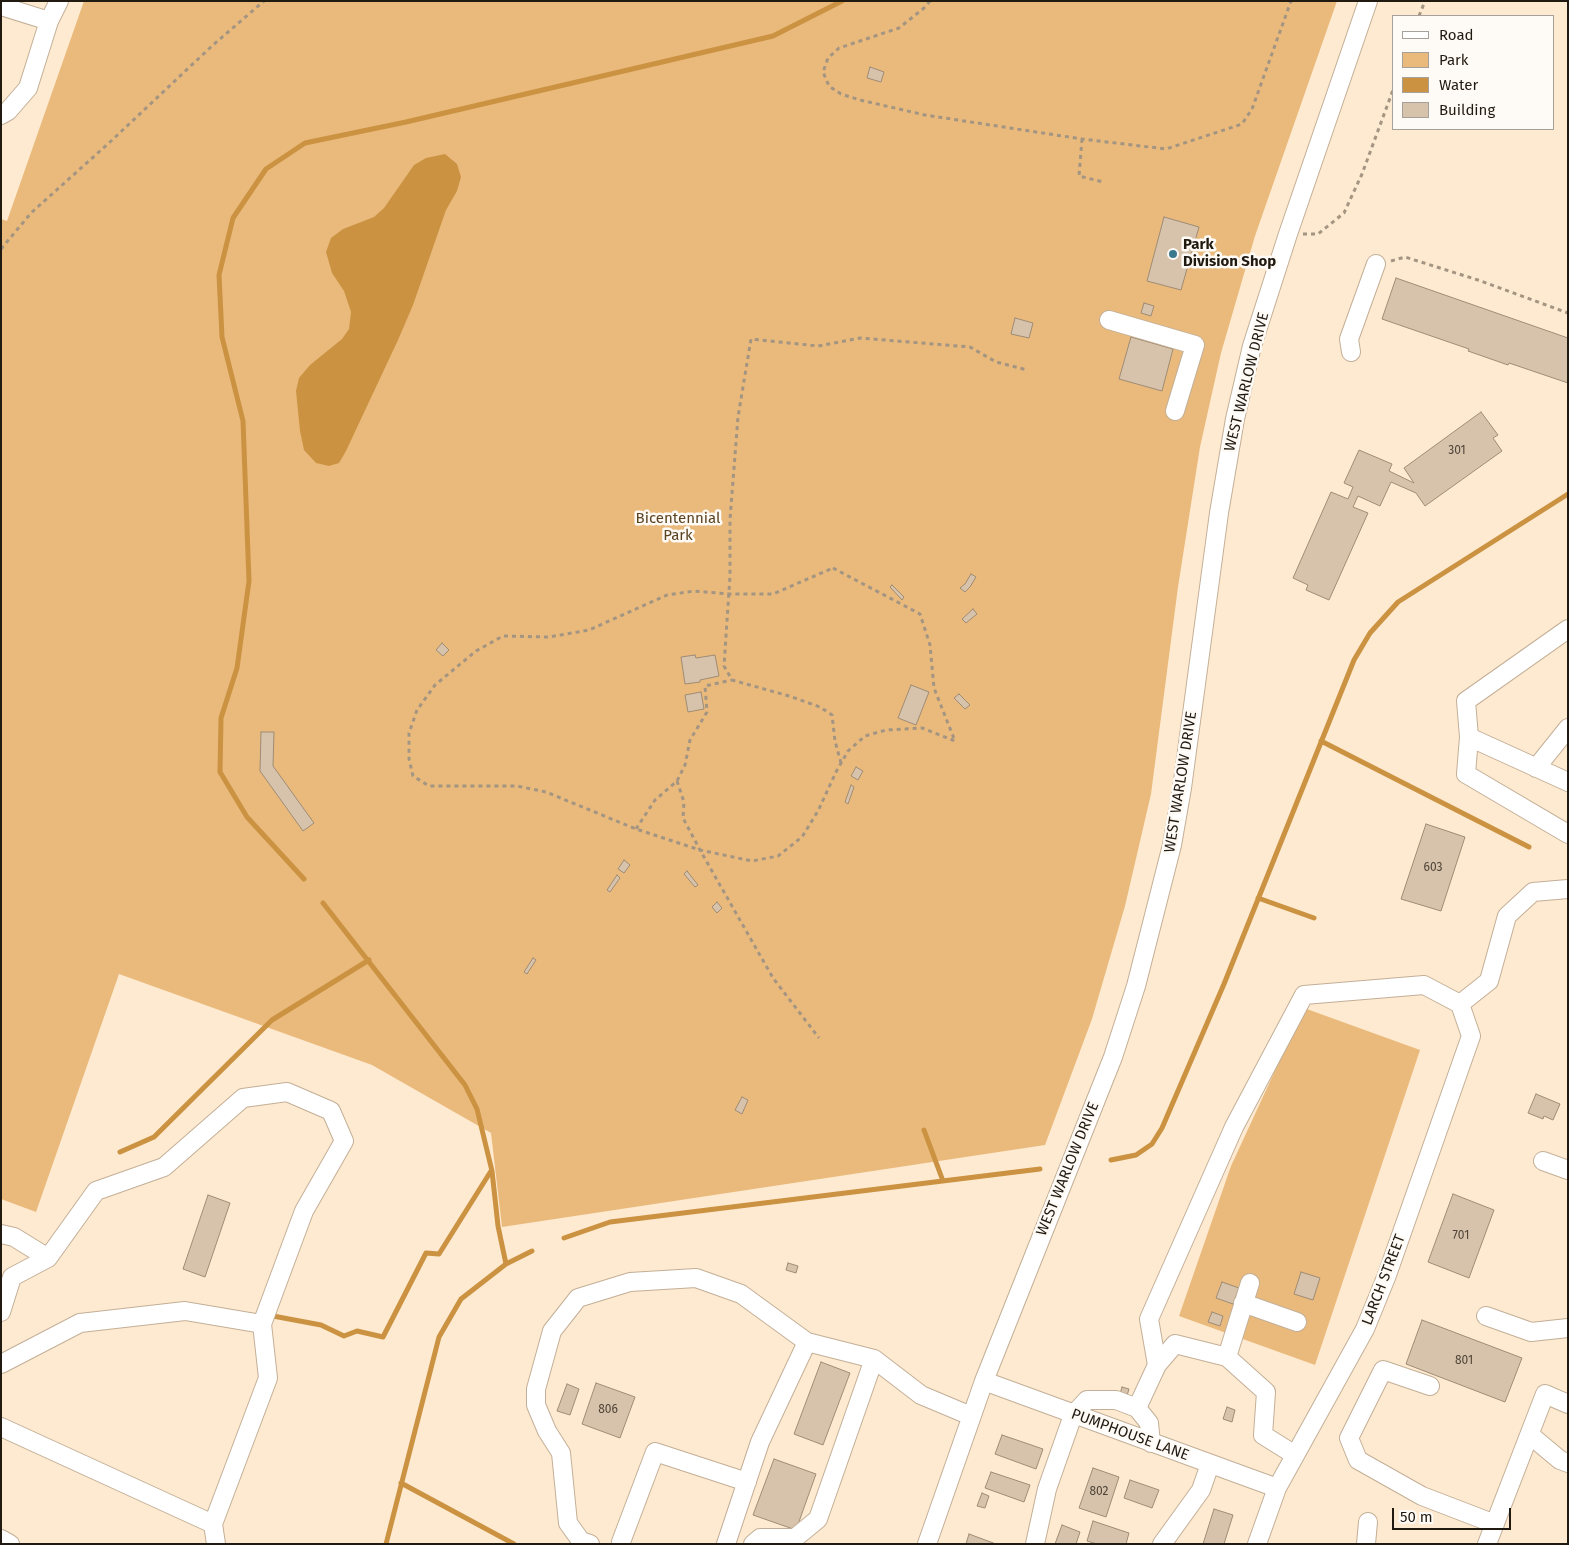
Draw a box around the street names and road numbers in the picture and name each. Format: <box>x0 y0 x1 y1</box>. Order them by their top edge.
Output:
street label: WEST WARLOW DRIVE <box>1221 310 1273 454</box>
street label: WEST WARLOW DRIVE <box>1161 710 1201 854</box>
street label: WEST WARLOW DRIVE <box>1033 1099 1103 1239</box>
street label: LARCH STREET <box>1358 1232 1410 1328</box>
street label: PUMPHOUSE LANE <box>1069 1405 1191 1465</box>

